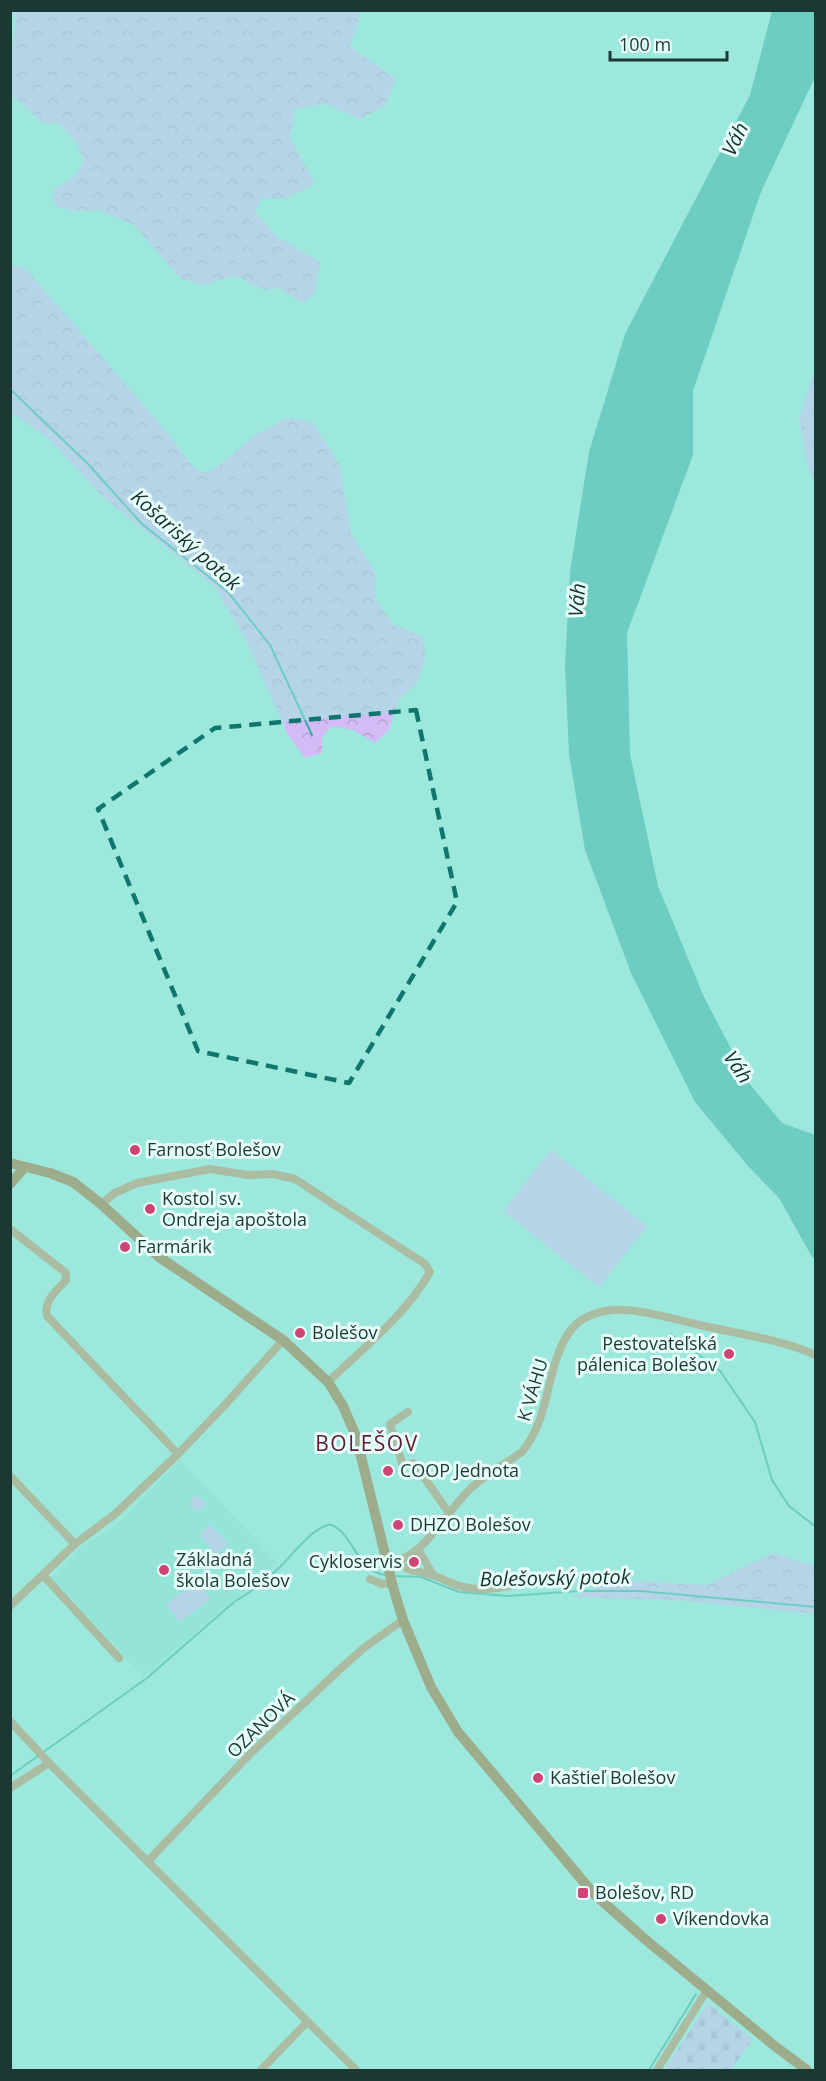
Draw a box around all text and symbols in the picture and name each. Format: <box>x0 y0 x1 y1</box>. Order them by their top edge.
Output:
scale bar <box>610 24 727 62</box>
text: 100 m <box>619 32 671 56</box>
water label: Váh <box>715 118 754 160</box>
water label: Košariský potok <box>126 483 248 597</box>
water label: Váh <box>562 582 591 618</box>
water label: Váh <box>718 1045 759 1088</box>
place label: Farnosť Bolešov <box>147 1137 281 1161</box>
marker: Farnosť Bolešov <box>128 1143 142 1157</box>
place label: Kostol sv. Ondreja apoštola <box>162 1186 307 1231</box>
marker: Kostol sv. Ondreja apoštola <box>143 1202 157 1216</box>
place label: Farmárik <box>137 1234 212 1258</box>
marker: Farmárik <box>118 1240 132 1254</box>
place label: Bolešov <box>312 1320 378 1344</box>
marker: Bolešov <box>293 1326 307 1340</box>
place label: Pestovateľská pálenica Bolešov <box>577 1331 717 1376</box>
marker: Pestovateľská pálenica Bolešov <box>722 1347 736 1361</box>
street label: K VÁHU <box>511 1355 553 1424</box>
district label: BOLEŠOV <box>315 1429 419 1457</box>
place label: COOP Jednota <box>400 1458 519 1482</box>
marker: COOP Jednota <box>381 1464 395 1478</box>
place label: DHZO Bolešov <box>410 1512 531 1536</box>
marker: DHZO Bolešov <box>391 1518 405 1532</box>
place label: Základná škola Bolešov <box>176 1547 290 1592</box>
place label: Cykloservis <box>309 1549 402 1573</box>
marker: Cykloservis <box>407 1555 421 1569</box>
marker: Základná škola Bolešov <box>157 1563 171 1577</box>
water label: Bolešovský potok <box>479 1563 632 1592</box>
street label: OZANOVÁ <box>221 1686 300 1763</box>
place label: Kaštieľ Bolešov <box>550 1765 675 1789</box>
marker: Kaštieľ Bolešov <box>531 1771 545 1785</box>
place label: Bolešov, RD <box>595 1880 694 1904</box>
marker: Bolešov, RD <box>576 1886 590 1900</box>
place label: Víkendovka <box>673 1906 769 1930</box>
marker: Víkendovka <box>654 1912 668 1926</box>

